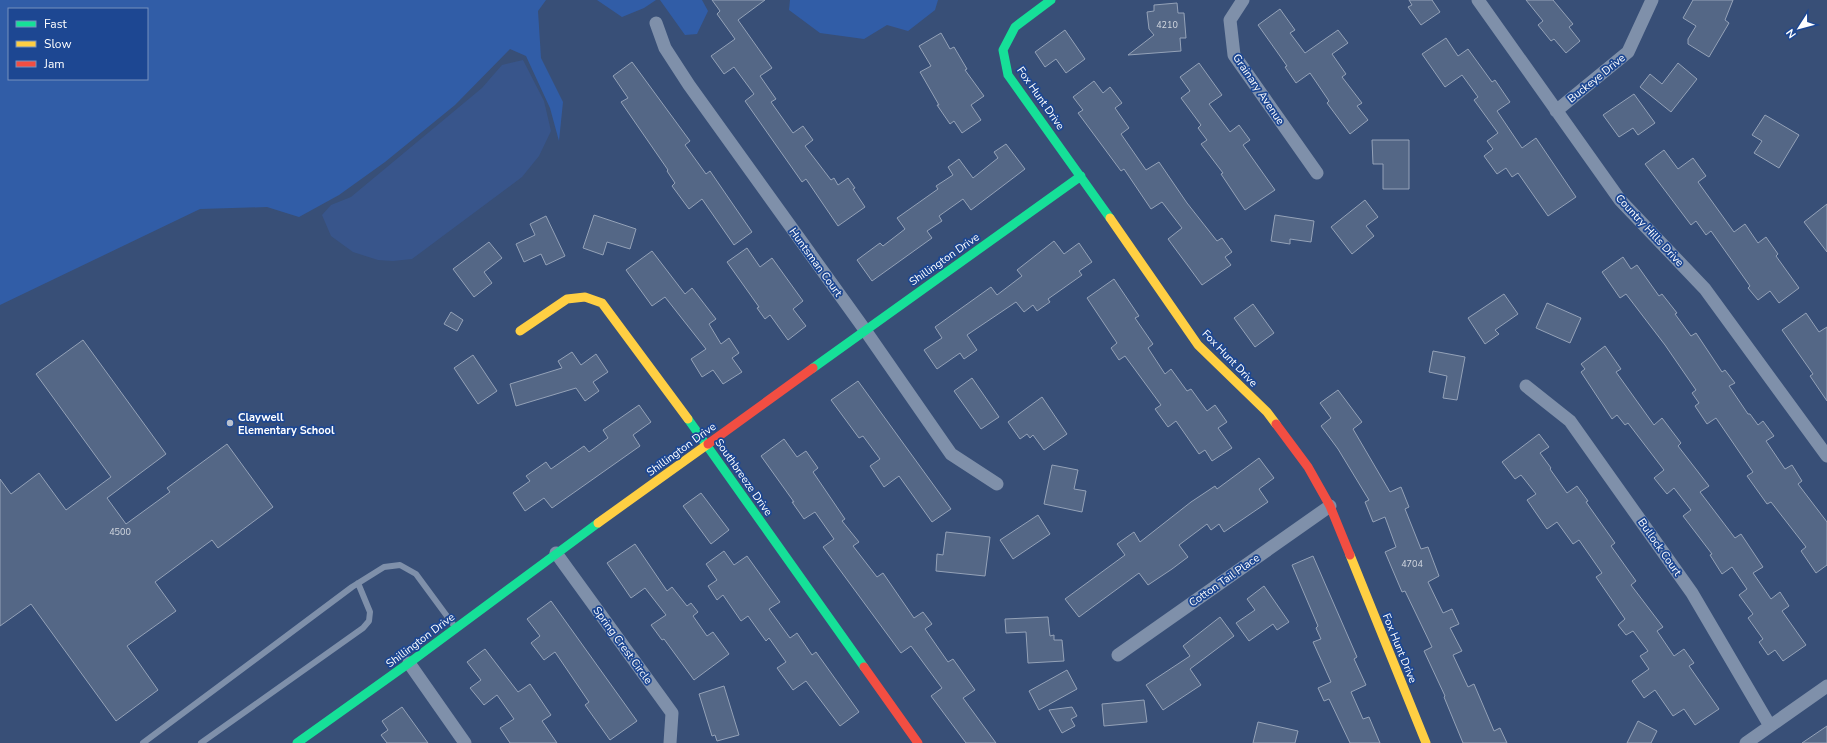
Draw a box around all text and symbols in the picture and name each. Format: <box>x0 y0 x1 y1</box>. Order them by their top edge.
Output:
legend <box>8 8 148 80</box>
north arrow <box>1779 8 1819 48</box>
text: Fast <box>44 16 67 32</box>
house number: 4210 <box>1156 19 1178 31</box>
text: N <box>1783 26 1800 41</box>
text: Slow <box>44 36 72 52</box>
street label: Buckeye Drive <box>1564 50 1628 106</box>
street label: Grainary Avenue <box>1229 51 1288 128</box>
text: Jam <box>43 56 65 72</box>
street label: Fox Hunt Drive <box>1013 64 1068 133</box>
street label: Country Hills Drive <box>1612 191 1687 270</box>
street label: Huntsman Court <box>786 225 846 300</box>
street label: Shillington Drive <box>906 230 982 289</box>
street label: Fox Hunt Drive <box>1199 327 1261 390</box>
place label: Claywell Elementary School <box>238 410 335 438</box>
marker: Claywell Elementary School <box>225 418 235 428</box>
street label: Shillington Drive <box>644 419 719 480</box>
street label: Southbreeze Drive <box>711 436 776 519</box>
street label: Bullock Court <box>1634 516 1685 579</box>
house number: 4500 <box>109 526 131 538</box>
street label: Cotton Tail Place <box>1186 550 1263 610</box>
house number: 4704 <box>1401 558 1423 570</box>
street label: Spring Crest Circle <box>589 604 656 687</box>
street label: Shillington Drive <box>383 610 458 671</box>
street label: Fox Hunt Drive <box>1379 611 1420 685</box>

